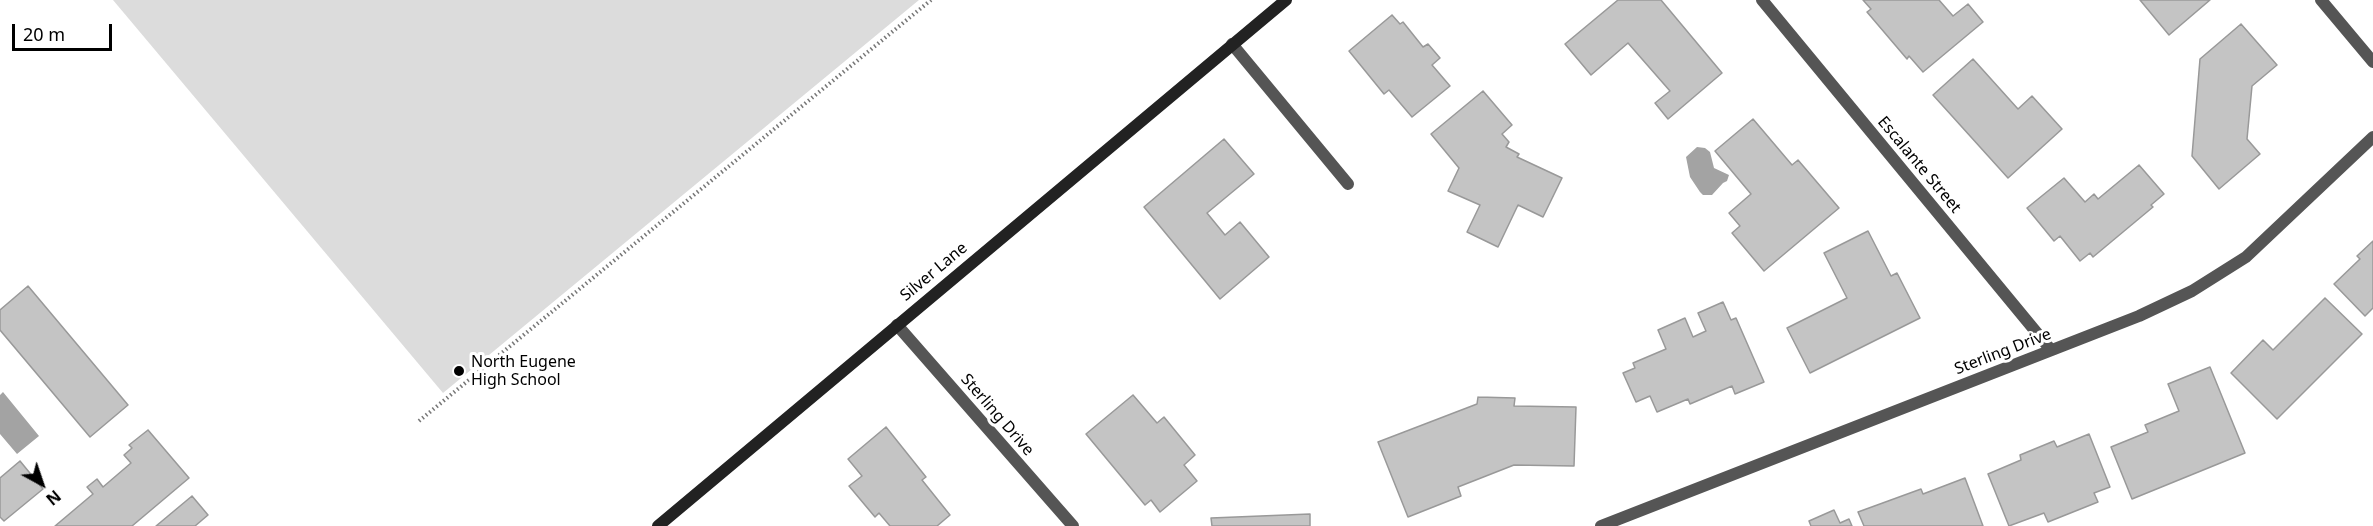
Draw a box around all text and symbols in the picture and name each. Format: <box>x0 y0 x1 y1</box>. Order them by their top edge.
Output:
scale bar <box>15 12 116 50</box>
text: 20 m <box>23 22 65 46</box>
street label: Escalante Street <box>1873 113 1965 217</box>
street label: Silver Lane <box>897 239 971 305</box>
street label: Sterling Drive <box>1952 325 2054 379</box>
place label: North Eugene High School <box>471 352 576 390</box>
marker: North Eugene High School <box>452 364 466 378</box>
street label: Sterling Drive <box>956 370 1038 460</box>
north arrow <box>12 454 72 514</box>
text: N <box>42 485 66 510</box>

